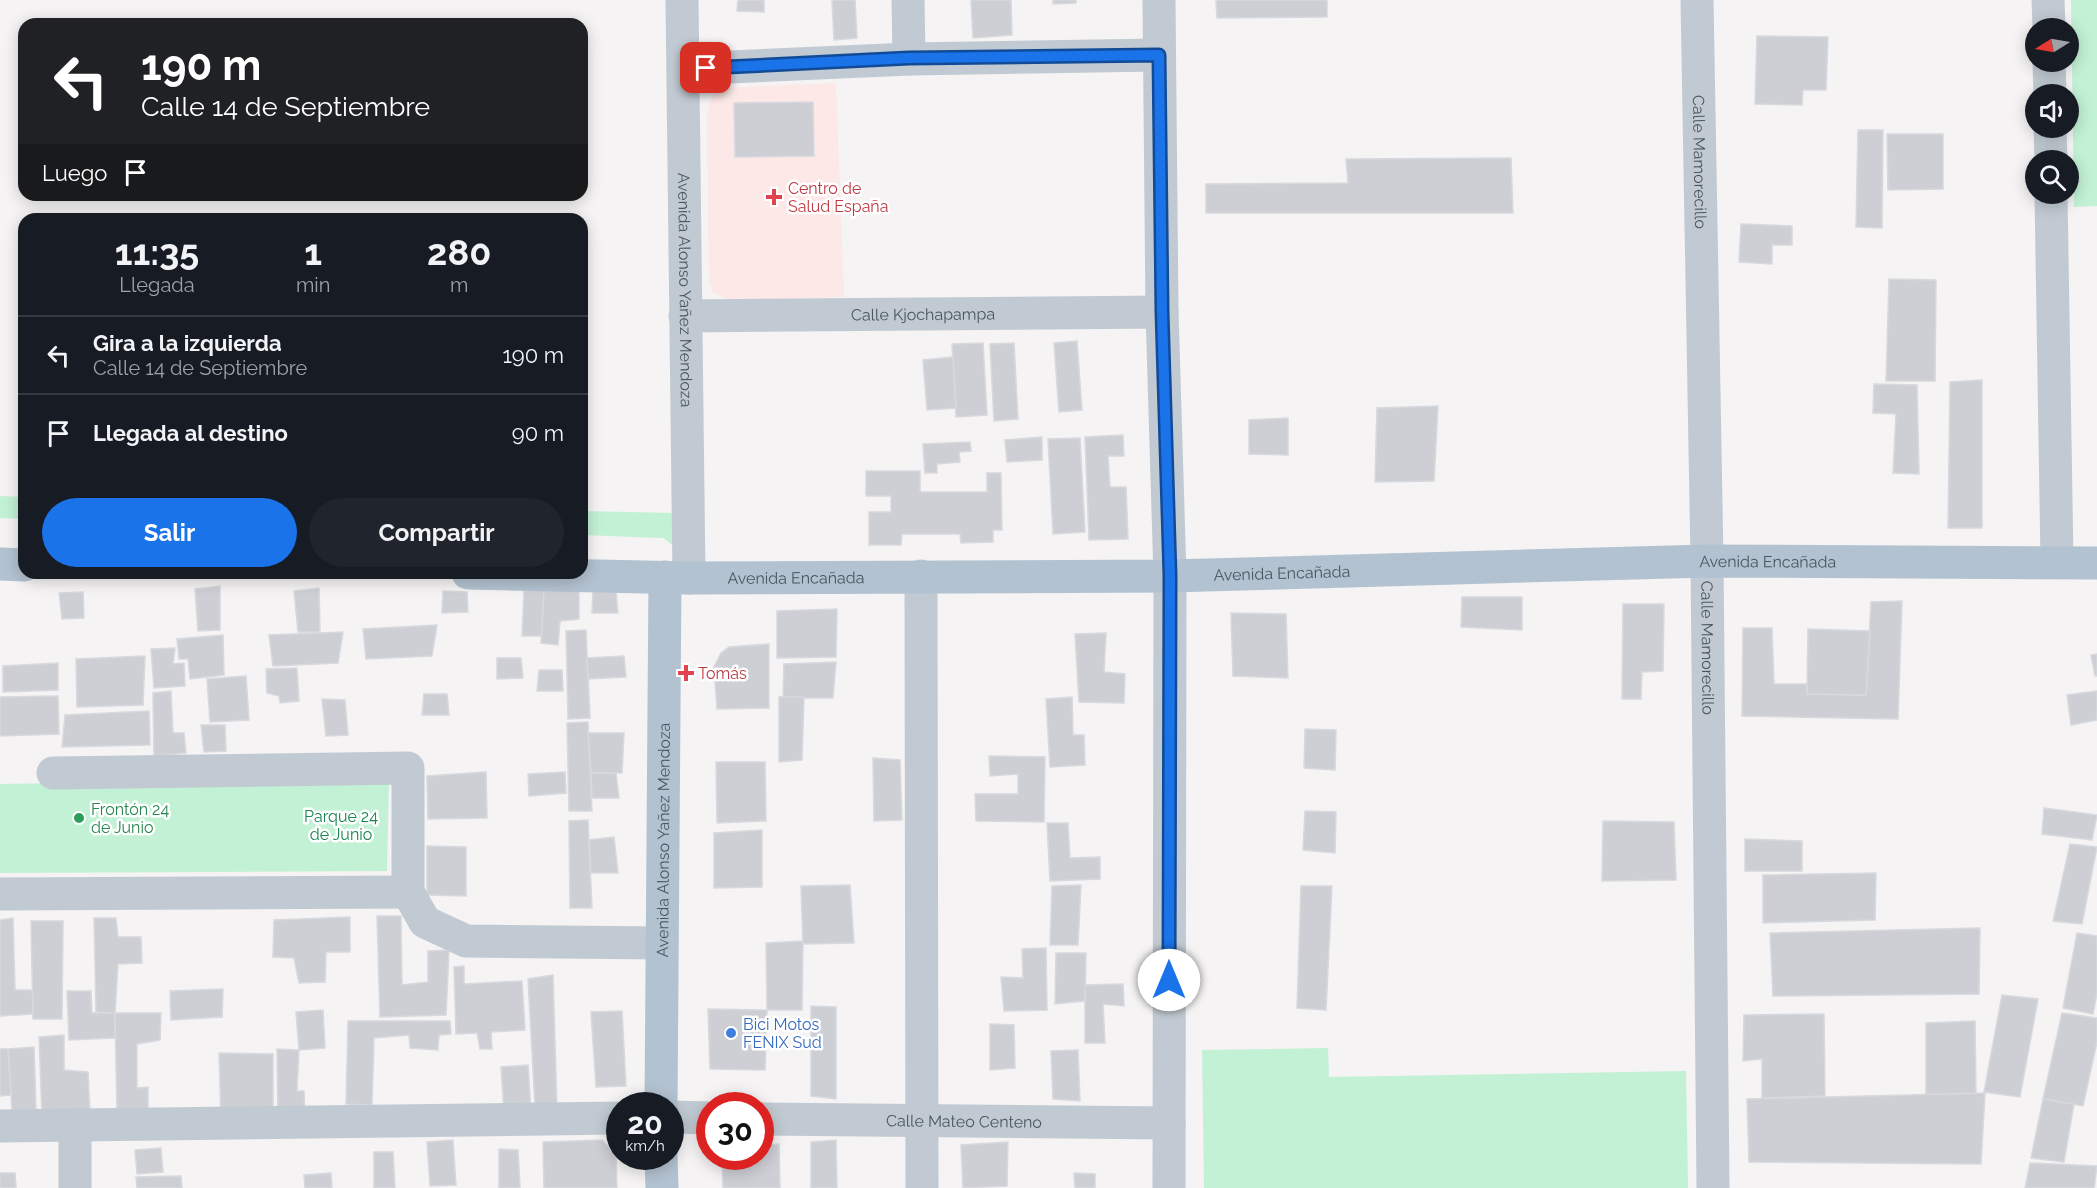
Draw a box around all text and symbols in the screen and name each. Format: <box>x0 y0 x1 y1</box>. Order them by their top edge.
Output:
north arrow <box>2025 18 2079 72</box>
map controls <box>2025 18 2079 204</box>
text: 190 m <box>141 41 261 90</box>
icon: left <box>42 42 120 120</box>
pin <box>680 42 731 93</box>
icon: arrive <box>689 51 722 84</box>
button: sound <box>2025 84 2079 138</box>
text: Calle 14 de Septiembre <box>141 91 430 122</box>
street label: Calle Mamorecillo <box>1689 95 1710 229</box>
button: search <box>2025 150 2079 204</box>
icon: arrive <box>119 156 152 189</box>
text: Luego <box>42 160 107 186</box>
street label: Avenida Alonso Yañez Mendoza <box>674 173 696 407</box>
place label: Centro de Salud España <box>788 179 888 216</box>
marker: Centro de Salud España <box>765 188 783 206</box>
text: 11:35 <box>115 231 199 273</box>
text: 1 <box>304 231 322 273</box>
text: 280 <box>427 231 491 273</box>
text: Llegada <box>119 273 195 297</box>
text: min <box>296 273 330 297</box>
text: m <box>450 273 468 297</box>
street label: Calle Kjochapampa <box>851 304 995 325</box>
text: Gira a la izquierda <box>93 330 282 356</box>
icon: left <box>42 339 75 372</box>
text: 190 m <box>502 342 564 368</box>
text: Calle 14 de Septiembre <box>93 356 307 380</box>
icon: arrive <box>42 417 75 450</box>
text: Llegada al destino <box>93 420 288 446</box>
text: 90 m <box>512 420 564 446</box>
button: Salir <box>42 498 297 567</box>
button: Compartir <box>309 498 564 567</box>
street label: Avenida Encañada <box>1699 552 1836 572</box>
street label: Avenida Encañada <box>1213 562 1351 585</box>
street label: Avenida Encañada <box>727 568 864 588</box>
street label: Calle Mamorecillo <box>1697 581 1717 715</box>
place label: Tomás <box>698 664 747 683</box>
marker: Tomás <box>679 666 693 680</box>
street label: Avenida Alonso Yañez Mendoza <box>653 723 674 957</box>
place label: Frontón 24 de Junio <box>91 800 169 837</box>
park label: Parque 24 de Junio <box>304 807 378 844</box>
marker: Frontón 24 de Junio <box>72 811 86 825</box>
position arrow <box>1137 948 1201 1012</box>
place label: Bici Motos FENIX Sud <box>743 1015 822 1052</box>
marker: Bici Motos FENIX Sud <box>724 1026 738 1040</box>
speed limit sign: 30 <box>696 1092 774 1170</box>
text: 20 <box>627 1106 663 1141</box>
street label: Calle Mateo Centeno <box>886 1111 1042 1132</box>
text: km/h <box>625 1137 665 1155</box>

